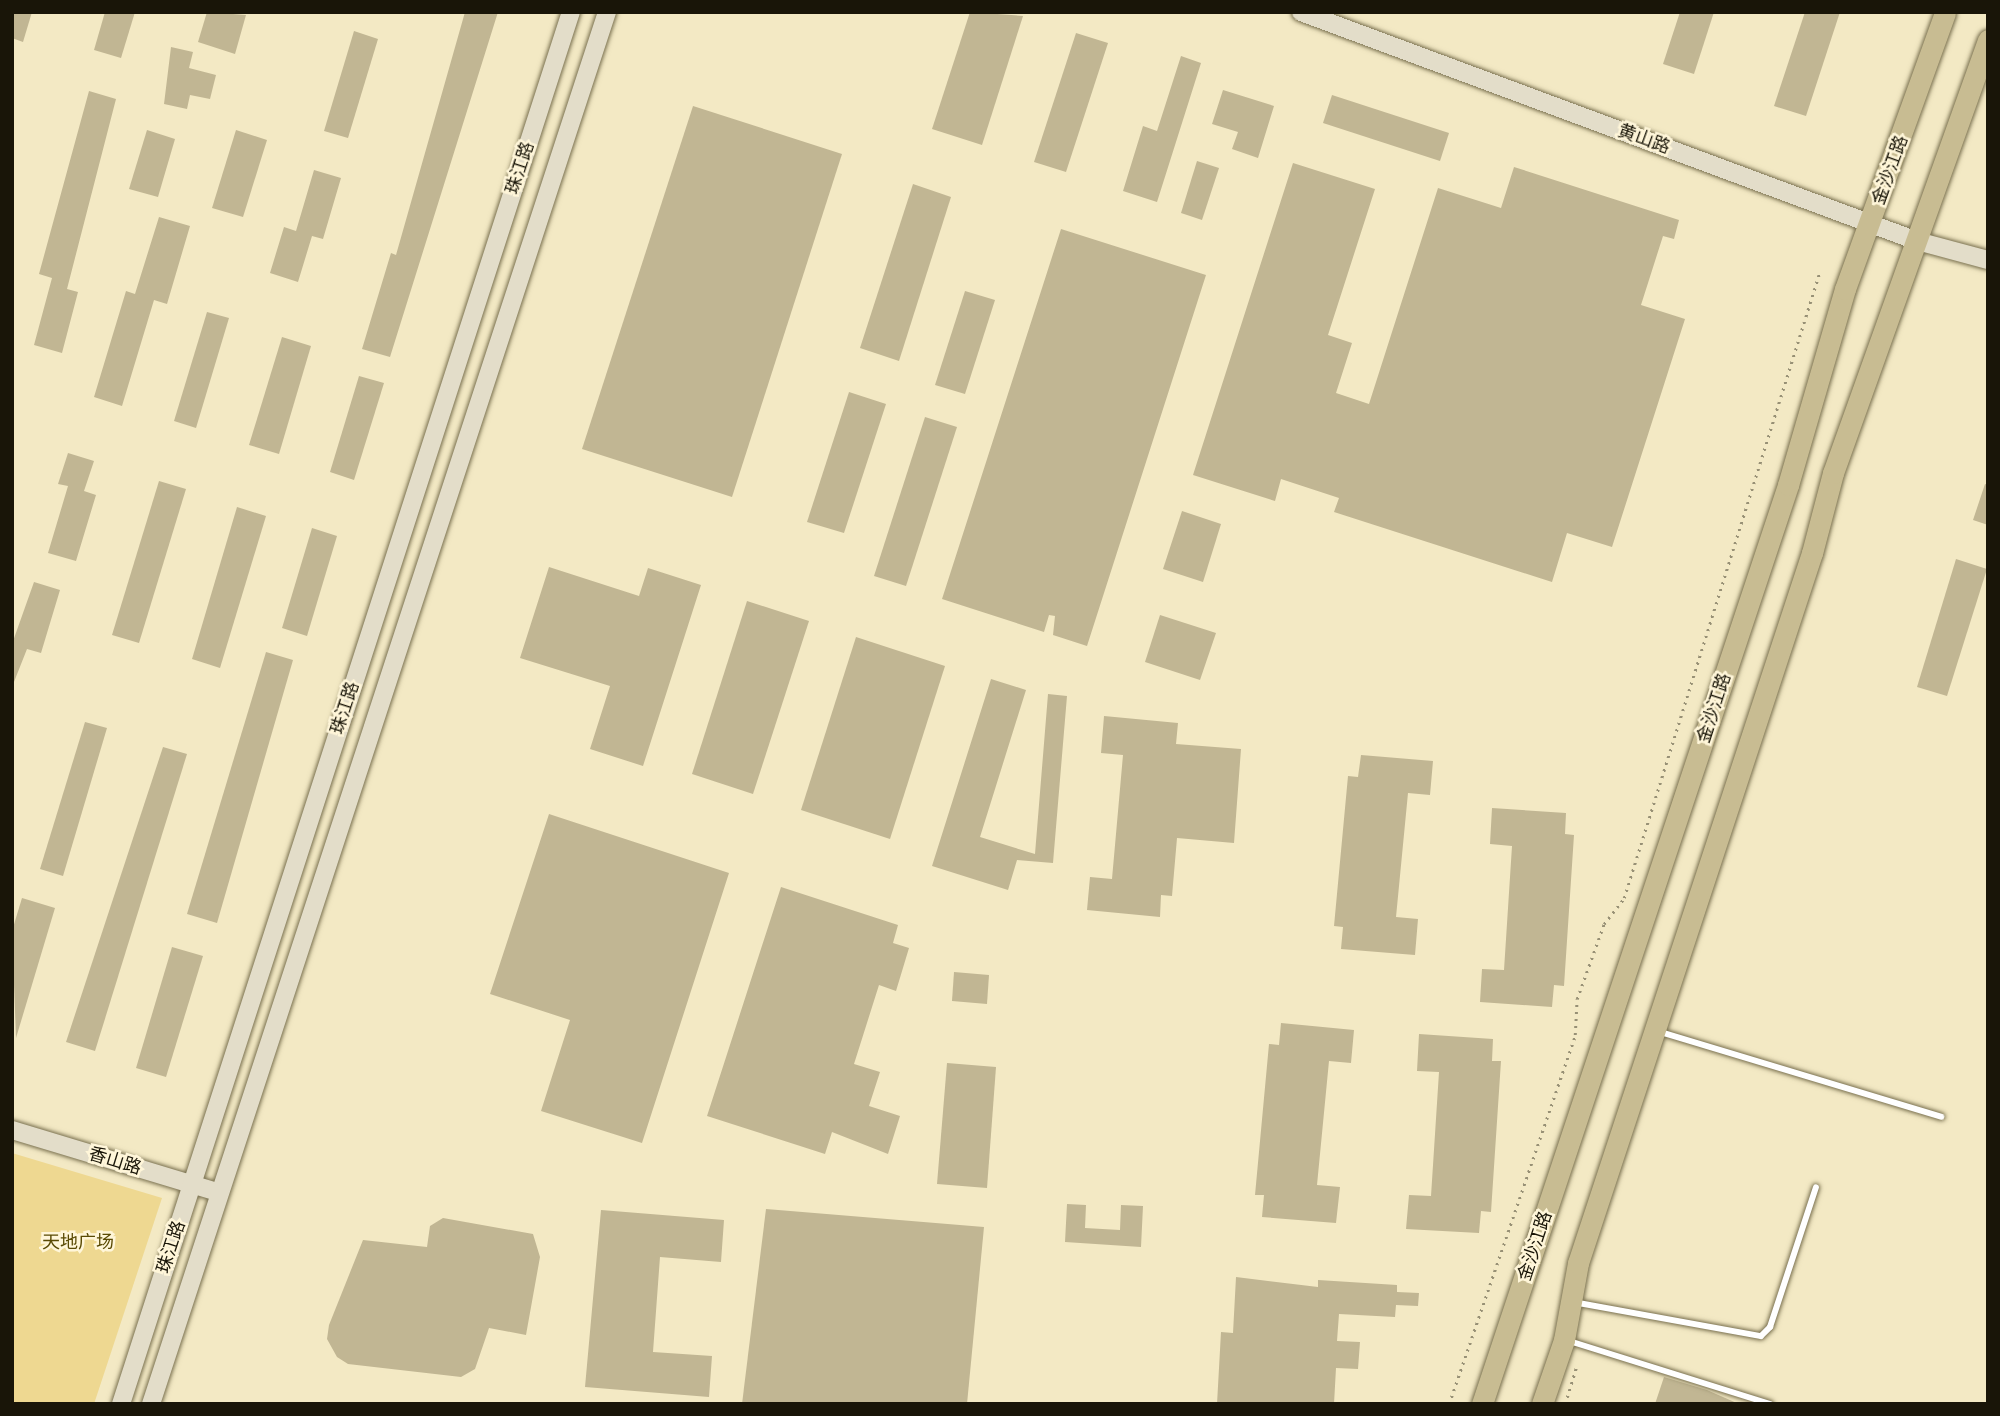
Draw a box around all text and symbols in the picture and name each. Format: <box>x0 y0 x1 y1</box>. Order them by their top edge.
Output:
street label: 黄山路 <box>1615 120 1673 158</box>
street label: 金沙江路 <box>1868 132 1912 208</box>
street label: 珠江路 <box>501 139 539 197</box>
street label: 金沙江路 <box>1693 670 1735 746</box>
street label: 珠江路 <box>326 679 364 737</box>
street label: 香山路 <box>86 1143 144 1179</box>
street label: 金沙江路 <box>1514 1208 1556 1284</box>
street label: 珠江路 <box>152 1218 190 1276</box>
park label: 天地广场 <box>42 1231 114 1253</box>

